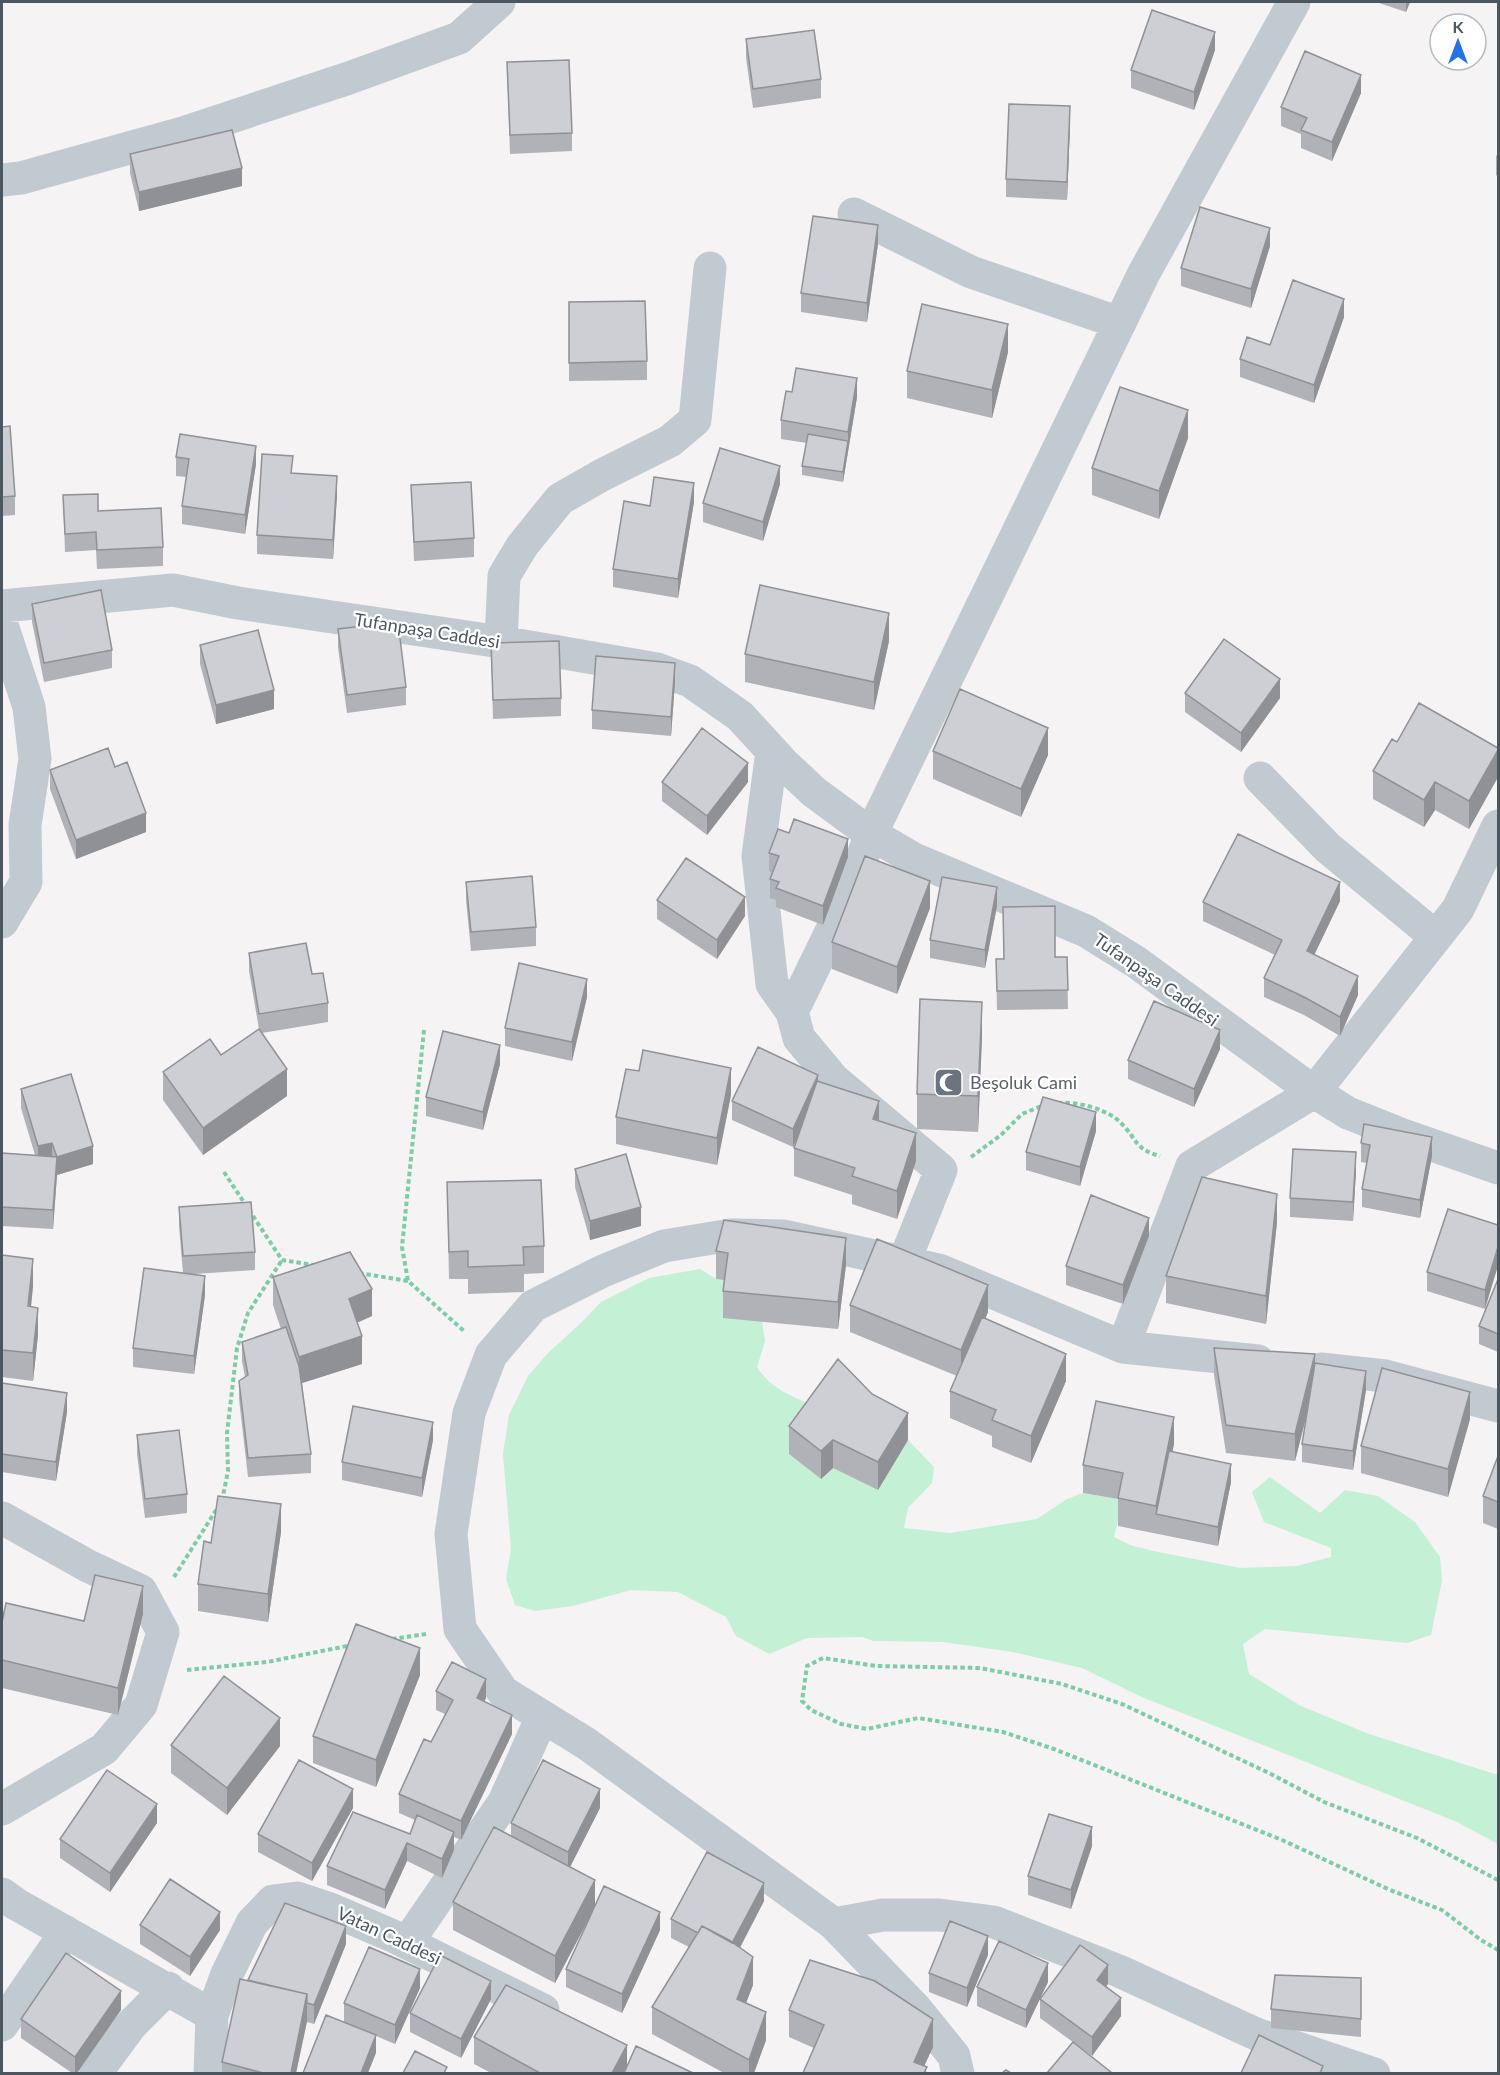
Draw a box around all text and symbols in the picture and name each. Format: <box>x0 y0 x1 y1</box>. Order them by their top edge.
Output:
north arrow <box>1428 12 1488 72</box>
text: K <box>1453 17 1465 36</box>
street label: Tufanpaşa Caddesi <box>353 608 502 652</box>
street label: Tufanpaşa Caddesi <box>1090 928 1223 1030</box>
mosque icon: Beşoluk Cami <box>933 1067 965 1099</box>
place label: Beşoluk Cami <box>970 1071 1077 1093</box>
street label: Vatan Caddesi <box>334 1901 445 1969</box>

